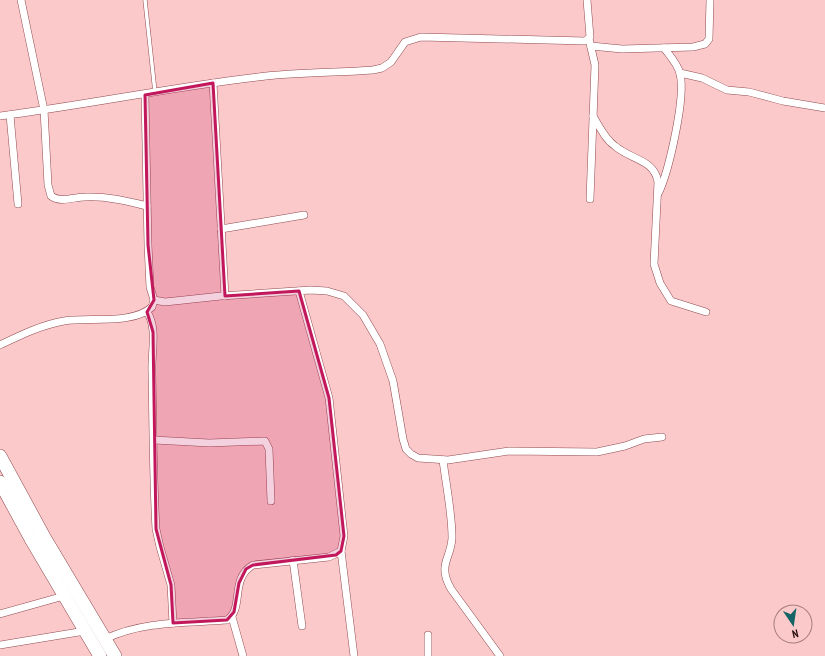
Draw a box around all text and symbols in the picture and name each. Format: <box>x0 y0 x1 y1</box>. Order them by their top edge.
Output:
north arrow <box>773 604 813 644</box>
text: N <box>791 626 800 641</box>

